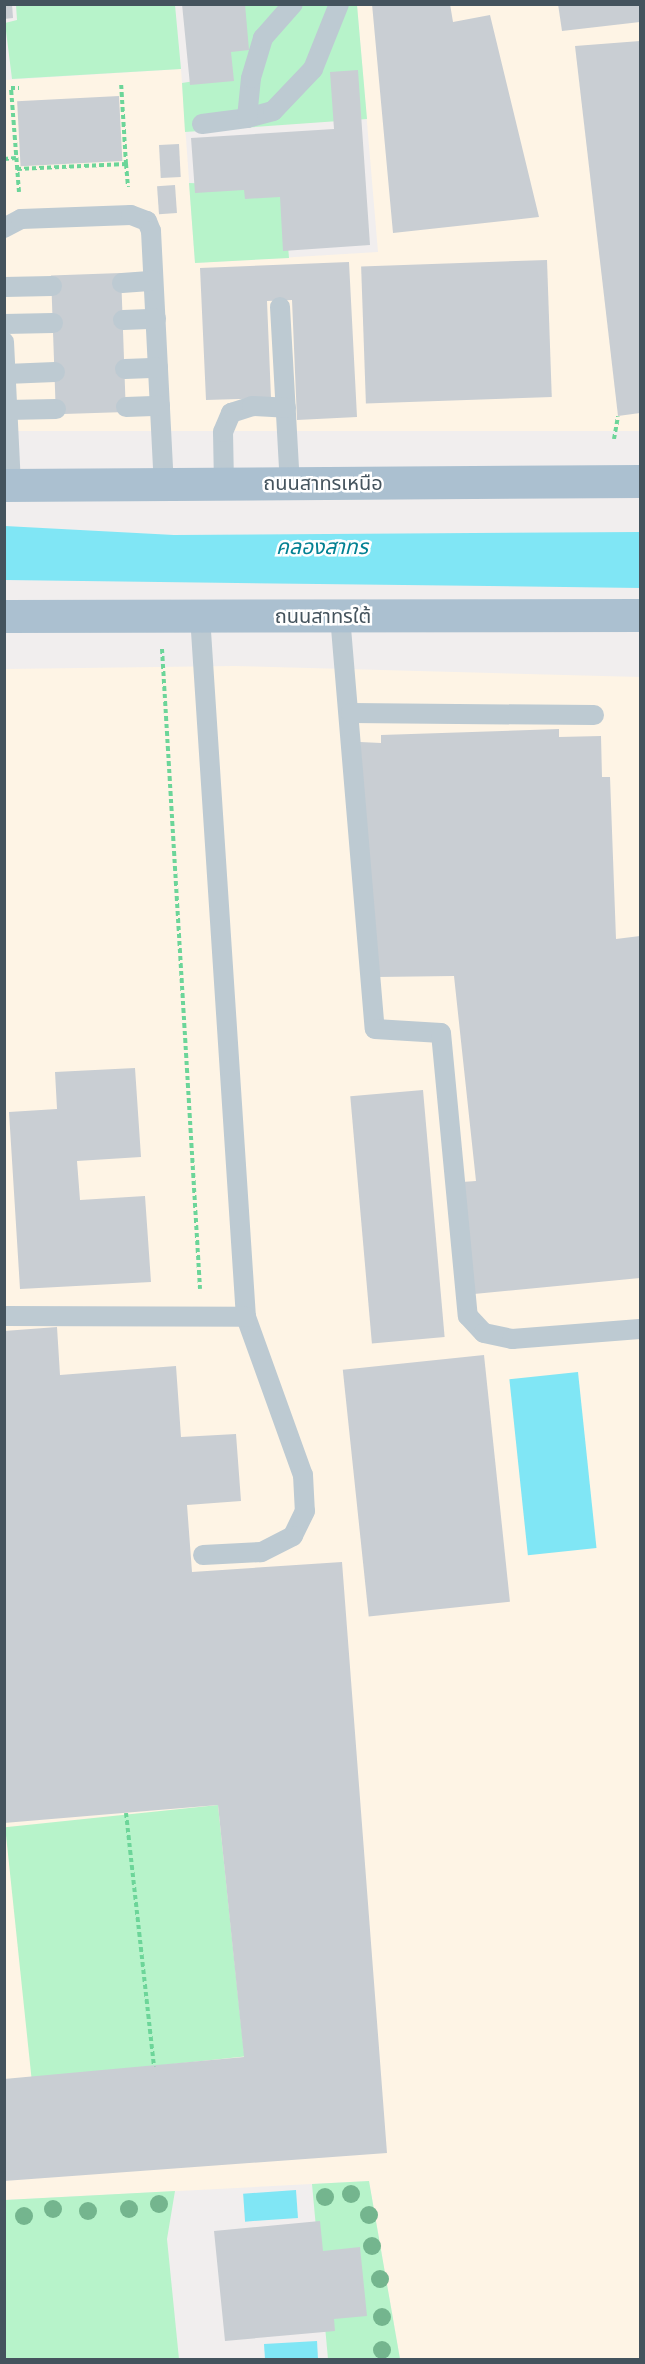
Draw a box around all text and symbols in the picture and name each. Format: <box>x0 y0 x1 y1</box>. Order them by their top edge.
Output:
street label: ถนนสาทรเหนือ <box>263 471 383 495</box>
water label: คลองสาทร <box>276 534 368 560</box>
street label: ถนนสาทรใต้ <box>275 604 371 628</box>

